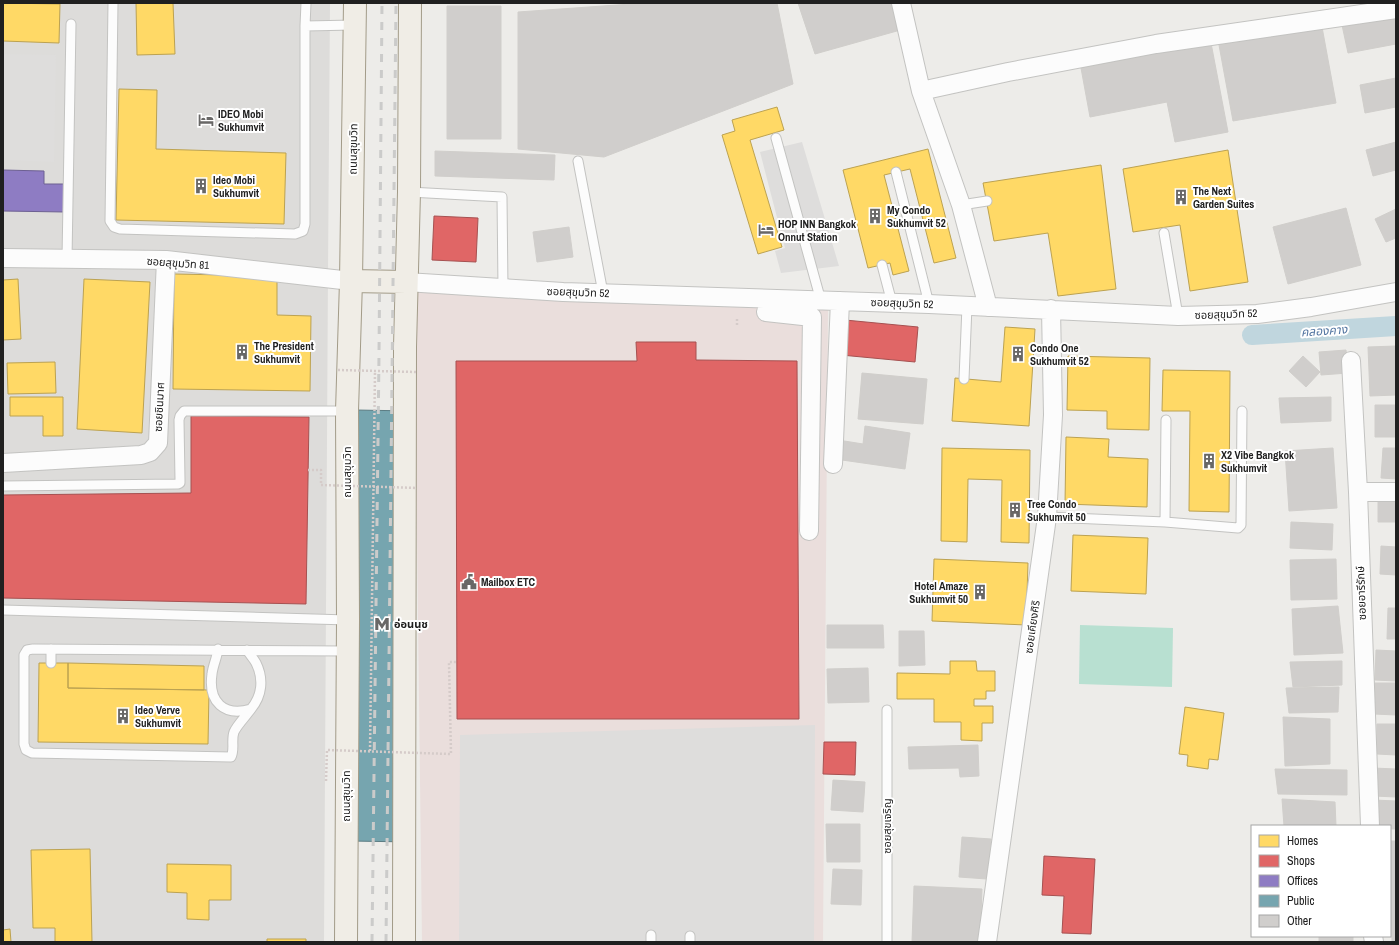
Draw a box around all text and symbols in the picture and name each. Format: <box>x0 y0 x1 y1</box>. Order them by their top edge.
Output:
place label: IDEO Mobi Sukhumvit <box>218 107 264 134</box>
hotel icon: IDEO Mobi Sukhumvit <box>197 111 215 129</box>
street label: ถนนสุขุมวิท <box>346 123 360 175</box>
place label: Ideo Mobi Sukhumvit <box>213 173 259 200</box>
building icon: Ideo Mobi Sukhumvit <box>192 177 210 195</box>
place label: The Next Garden Suites <box>1193 184 1254 211</box>
building icon: The Next Garden Suites <box>1172 188 1190 206</box>
place label: My Condo Sukhumvit 52 <box>887 203 946 230</box>
building icon: My Condo Sukhumvit 52 <box>866 207 884 225</box>
place label: HOP INN Bangkok Onnut Station <box>778 217 857 244</box>
hotel icon: HOP INN Bangkok Onnut Station <box>757 221 775 239</box>
street label: ซอยสุขุมวิท 81 <box>146 254 210 272</box>
street label: ซอยสุขุมวิท 52 <box>546 284 610 300</box>
street label: ซอยสุขุมวิท 52 <box>870 295 934 311</box>
street label: ซอยสุขุมวิท 52 <box>1194 306 1258 322</box>
water label: คลองคาง <box>1300 321 1348 341</box>
place label: The President Sukhumvit <box>254 339 314 366</box>
place label: Condo One Sukhumvit 52 <box>1030 341 1089 368</box>
building icon: The President Sukhumvit <box>233 343 251 361</box>
building icon: Condo One Sukhumvit 52 <box>1009 345 1027 363</box>
street label: ซอยชินมาศ <box>151 382 167 432</box>
street label: ถนนสุขุมวิท <box>340 446 354 498</box>
place label: X2 Vibe Bangkok Sukhumvit <box>1221 448 1295 475</box>
building icon: X2 Vibe Bangkok Sukhumvit <box>1200 452 1218 470</box>
place label: Tree Condo Sukhumvit 50 <box>1027 497 1086 524</box>
building icon: Tree Condo Sukhumvit 50 <box>1006 501 1024 519</box>
street label: ซอยอารีรักษ์ <box>1353 566 1369 620</box>
public building icon: Mailbox ETC <box>460 573 478 591</box>
place label: Mailbox ETC <box>481 575 536 589</box>
place label: Hotel Amaze Sukhumvit 50 <box>909 579 968 606</box>
building icon: Hotel Amaze Sukhumvit 50 <box>971 583 989 601</box>
street label: ซอยเคียงศิริ <box>1021 599 1043 655</box>
metro station icon: อ่อนนุช <box>373 615 391 633</box>
place label: อ่อนนุช <box>394 617 428 631</box>
place label: Ideo Verve Sukhumvit <box>135 703 181 730</box>
building icon: Ideo Verve Sukhumvit <box>114 707 132 725</box>
street label: ถนนสุขุมวิท <box>339 770 353 822</box>
street label: ซอยสุขเจริญ <box>880 798 894 854</box>
legend <box>1251 825 1391 937</box>
text: Homes <box>1287 833 1318 849</box>
text: Shops <box>1287 853 1315 869</box>
text: Offices <box>1287 873 1318 889</box>
text: Public <box>1287 893 1314 909</box>
text: Other <box>1287 913 1312 929</box>

